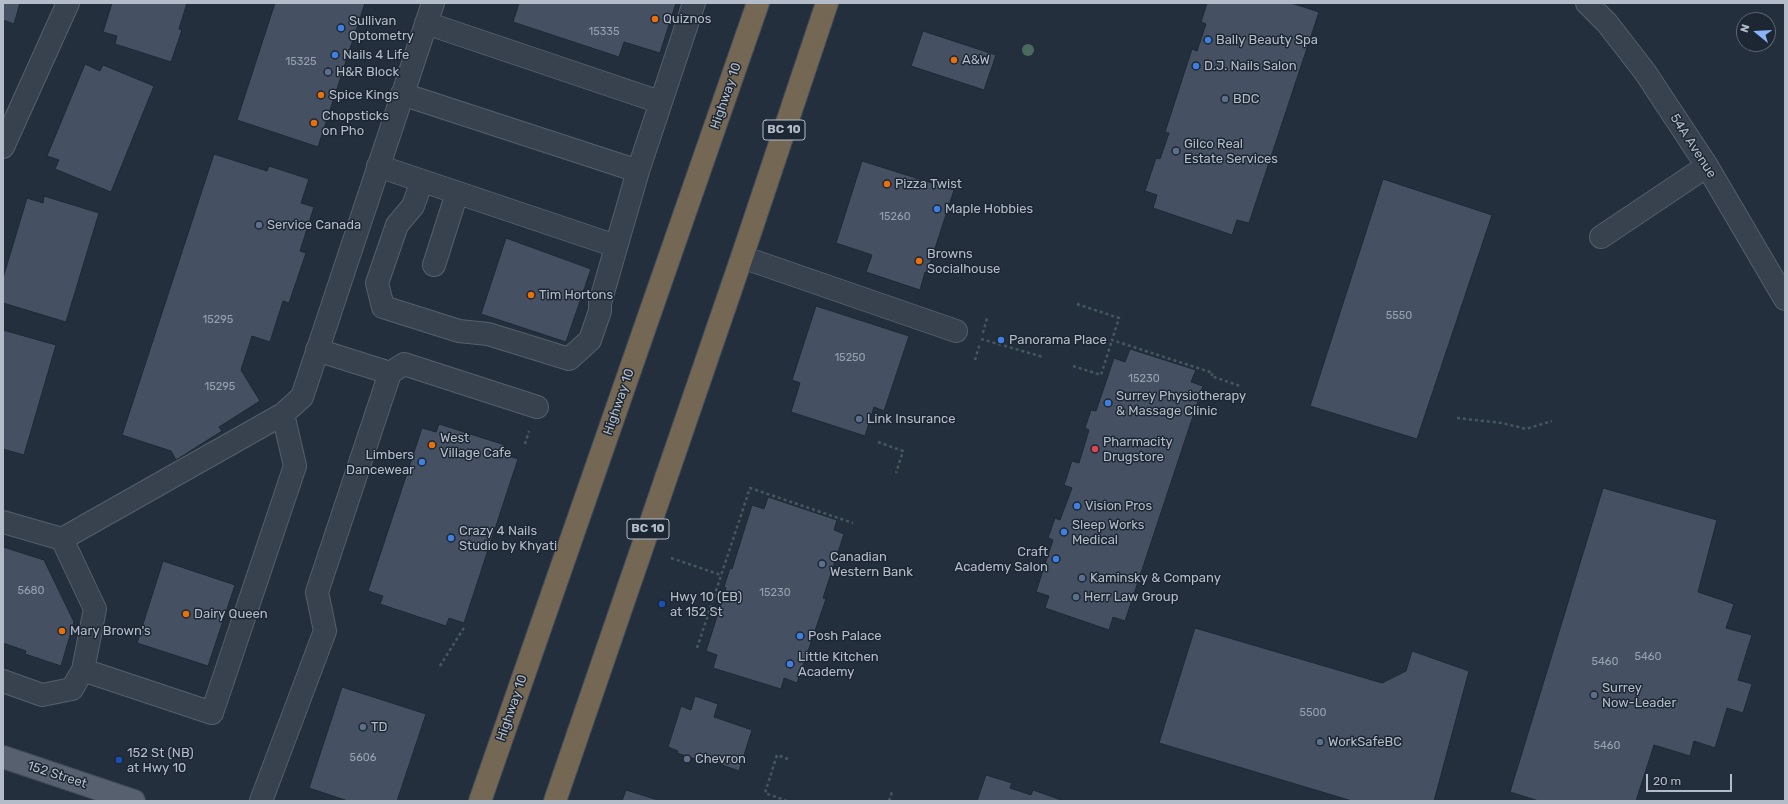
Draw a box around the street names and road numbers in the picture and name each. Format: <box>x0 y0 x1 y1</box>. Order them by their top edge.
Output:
street label: Highway 10 <box>707 61 745 131</box>
street label: 54A Avenue <box>1667 111 1719 181</box>
road number: BC 10 <box>763 120 805 140</box>
street label: Highway 10 <box>600 367 638 437</box>
road number: BC 10 <box>627 519 669 539</box>
street label: Highway 10 <box>493 673 531 743</box>
street label: 152 Street <box>25 758 89 792</box>

